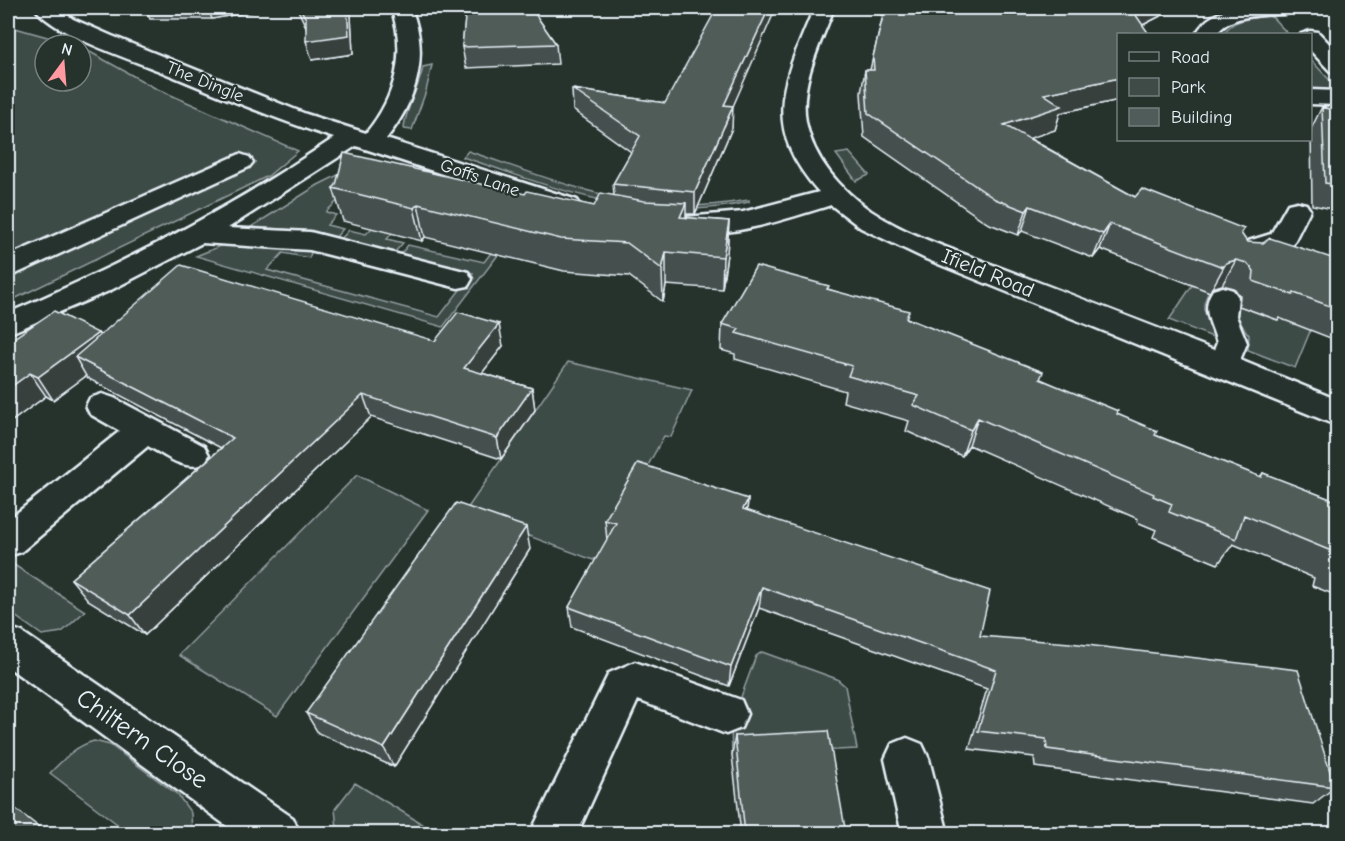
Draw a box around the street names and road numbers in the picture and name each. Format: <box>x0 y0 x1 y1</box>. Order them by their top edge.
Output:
street label: The Dingle <box>163 57 247 107</box>
street label: Goffs Lane <box>437 155 523 201</box>
street label: Ifield Road <box>938 244 1038 302</box>
street label: Chiltern Close <box>70 683 214 795</box>

